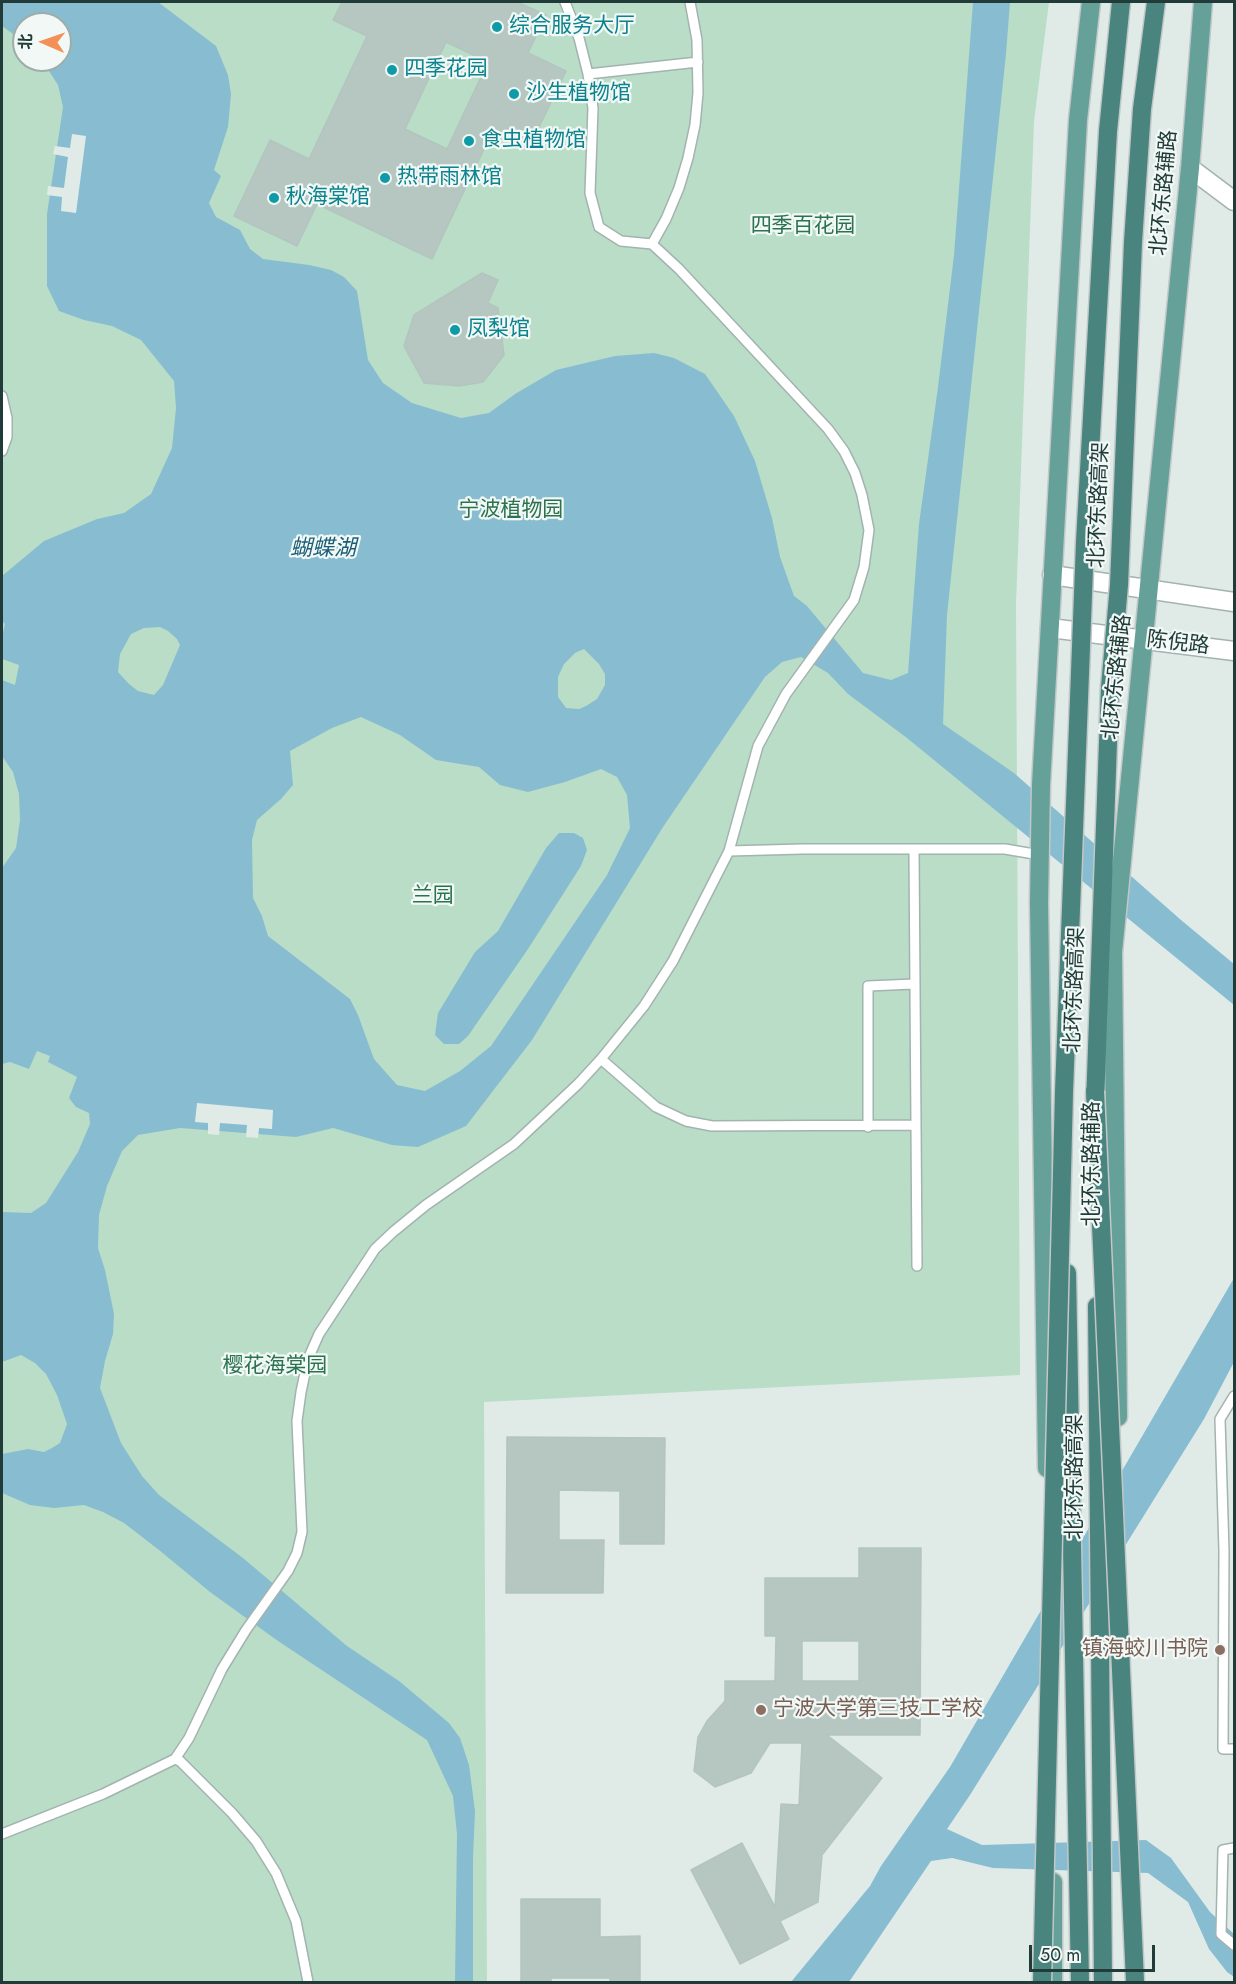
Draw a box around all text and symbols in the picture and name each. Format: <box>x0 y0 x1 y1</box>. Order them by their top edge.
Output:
north arrow <box>12 12 72 72</box>
place label: 综合服务大厅 <box>509 14 635 40</box>
marker: 综合服务大厅 <box>490 20 504 34</box>
text: 北 <box>14 33 37 50</box>
place label: 四季花园 <box>404 57 488 83</box>
marker: 四季花园 <box>385 63 399 77</box>
place label: 沙生植物馆 <box>526 81 631 107</box>
marker: 沙生植物馆 <box>507 87 521 101</box>
place label: 食虫植物馆 <box>481 128 586 154</box>
street label: 北环东路辅路 <box>1147 129 1183 257</box>
marker: 食虫植物馆 <box>462 134 476 148</box>
place label: 热带雨林馆 <box>397 165 502 191</box>
marker: 热带雨林馆 <box>378 171 392 185</box>
place label: 秋海棠馆 <box>286 185 370 211</box>
marker: 秋海棠馆 <box>267 191 281 205</box>
park label: 四季百花园 <box>751 214 855 240</box>
place label: 凤梨馆 <box>467 317 530 343</box>
marker: 凤梨馆 <box>448 323 462 337</box>
street label: 北环东路高架 <box>1085 442 1115 568</box>
park label: 宁波植物园 <box>459 498 563 524</box>
water label: 蝴蝶湖 <box>290 537 356 563</box>
street label: 北环东路辅路 <box>1099 613 1137 741</box>
street label: 陈倪路 <box>1145 628 1211 660</box>
park label: 兰园 <box>412 884 454 910</box>
street label: 北环东路高架 <box>1061 927 1091 1053</box>
street label: 北环东路辅路 <box>1080 1101 1106 1227</box>
park label: 樱花海棠园 <box>223 1354 327 1380</box>
street label: 北环东路高架 <box>1063 1414 1089 1540</box>
place label: 镇海蛟川书院 <box>1082 1637 1208 1663</box>
marker: 镇海蛟川书院 <box>1213 1643 1227 1657</box>
place label: 宁波大学第三技工学校 <box>773 1697 983 1723</box>
marker: 宁波大学第三技工学校 <box>754 1703 768 1717</box>
scale bar <box>1032 1933 1158 1971</box>
text: 50 m <box>1040 1942 1080 1968</box>

